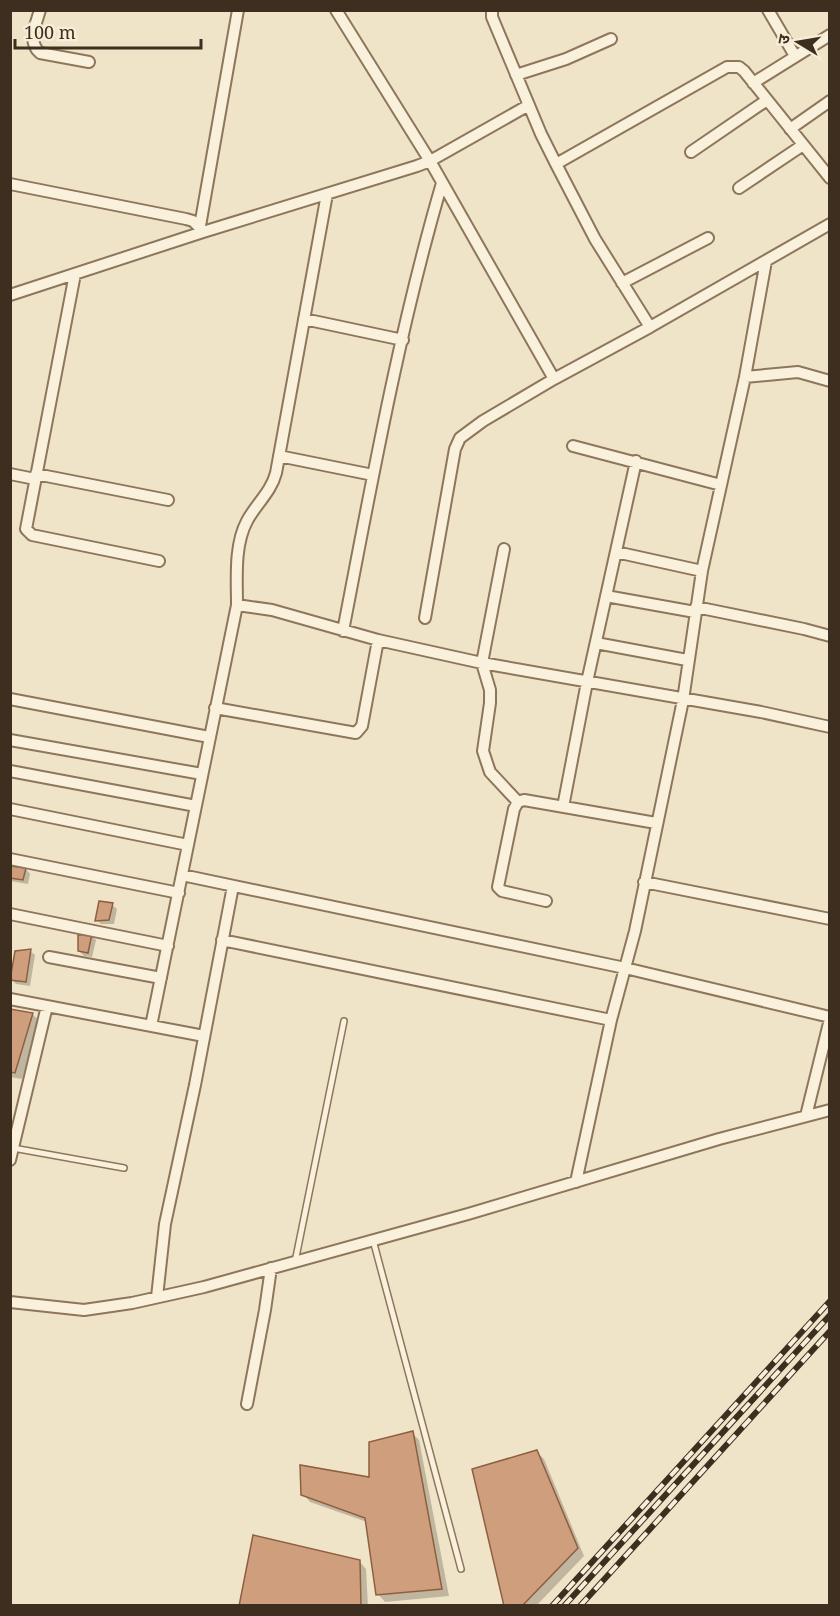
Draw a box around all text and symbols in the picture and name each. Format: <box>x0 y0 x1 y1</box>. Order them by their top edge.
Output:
scale bar <box>15 12 201 50</box>
north arrow <box>768 12 828 72</box>
text: 100 m <box>24 20 76 44</box>
text: उ <box>772 32 795 46</box>

